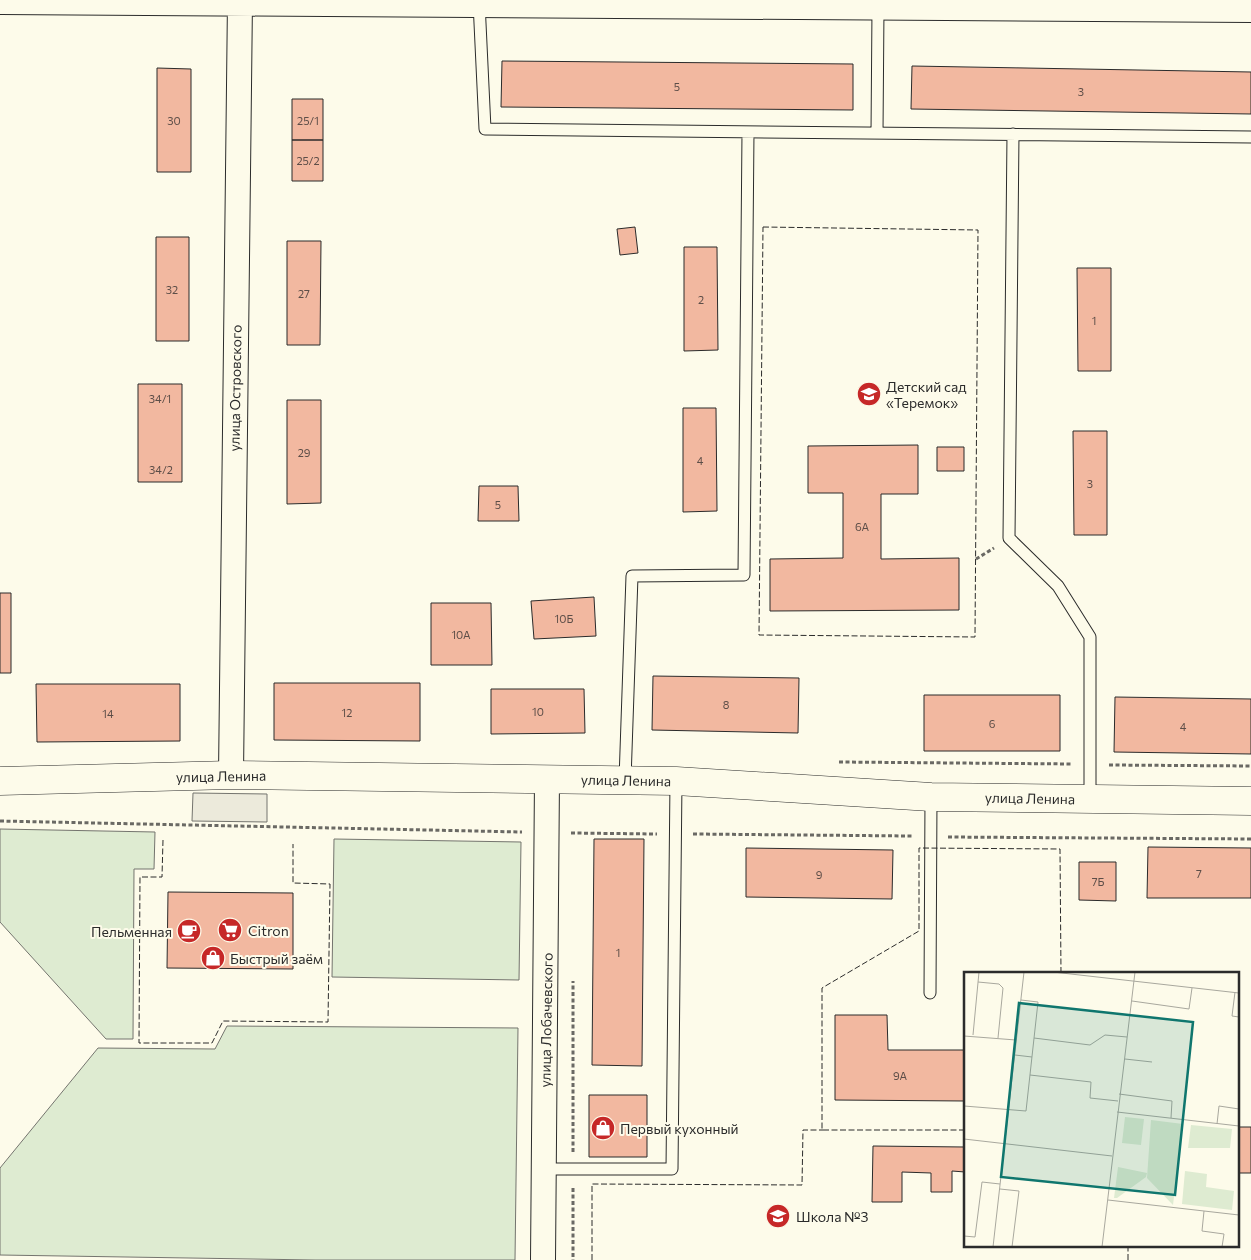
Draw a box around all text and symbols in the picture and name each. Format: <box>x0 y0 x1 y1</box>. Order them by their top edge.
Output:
house number: 5 <box>674 80 680 93</box>
house number: 3 <box>1078 85 1084 98</box>
house number: 30 <box>167 114 181 127</box>
house number: 25/1 <box>297 114 319 127</box>
house number: 25/2 <box>296 154 320 167</box>
house number: 32 <box>166 283 178 296</box>
house number: 27 <box>298 287 310 300</box>
house number: 2 <box>698 293 704 306</box>
house number: 1 <box>1092 314 1096 327</box>
street label: улица Островского <box>225 324 245 452</box>
place label: Детский сад «Теремок» <box>886 378 966 411</box>
school or university icon: Детский сад «Теремок» <box>856 381 882 407</box>
house number: 34/1 <box>149 392 171 405</box>
house number: 29 <box>298 446 311 459</box>
house number: 4 <box>697 454 704 467</box>
house number: 34/2 <box>149 463 173 476</box>
house number: 3 <box>1087 477 1093 490</box>
house number: 5 <box>495 498 501 511</box>
house number: 6А <box>855 520 869 533</box>
house number: 10Б <box>555 612 573 625</box>
house number: 10А <box>451 628 471 641</box>
house number: 8 <box>723 698 730 711</box>
house number: 10 <box>532 705 544 718</box>
house number: 12 <box>342 706 352 719</box>
house number: 14 <box>102 707 114 720</box>
house number: 6 <box>989 717 996 730</box>
house number: 4 <box>1180 720 1187 733</box>
street label: улица Ленина <box>176 767 266 785</box>
street label: улица Ленина <box>581 771 671 789</box>
street label: улица Ленина <box>985 789 1075 807</box>
house number: 7 <box>1196 867 1202 880</box>
house number: 9 <box>816 868 823 881</box>
house number: 7Б <box>1092 875 1104 888</box>
supermarket icon: Citron <box>217 917 243 943</box>
cafe icon: Пельменная <box>176 918 202 944</box>
place label: Citron <box>248 922 289 939</box>
place label: Пельменная <box>91 923 172 940</box>
shop icon: Быстрый заём <box>200 945 226 971</box>
house number: 1 <box>616 946 620 959</box>
place label: Быстрый заём <box>230 950 323 967</box>
street label: улица Лобачевского <box>536 953 556 1087</box>
inset map <box>964 972 1238 1248</box>
house number: 9А <box>893 1069 907 1082</box>
shop icon: Первый кухонный <box>590 1115 616 1141</box>
place label: Первый кухонный <box>620 1120 739 1137</box>
school or university icon: Школа №3 <box>765 1203 791 1229</box>
place label: Школа №3 <box>796 1208 869 1225</box>

